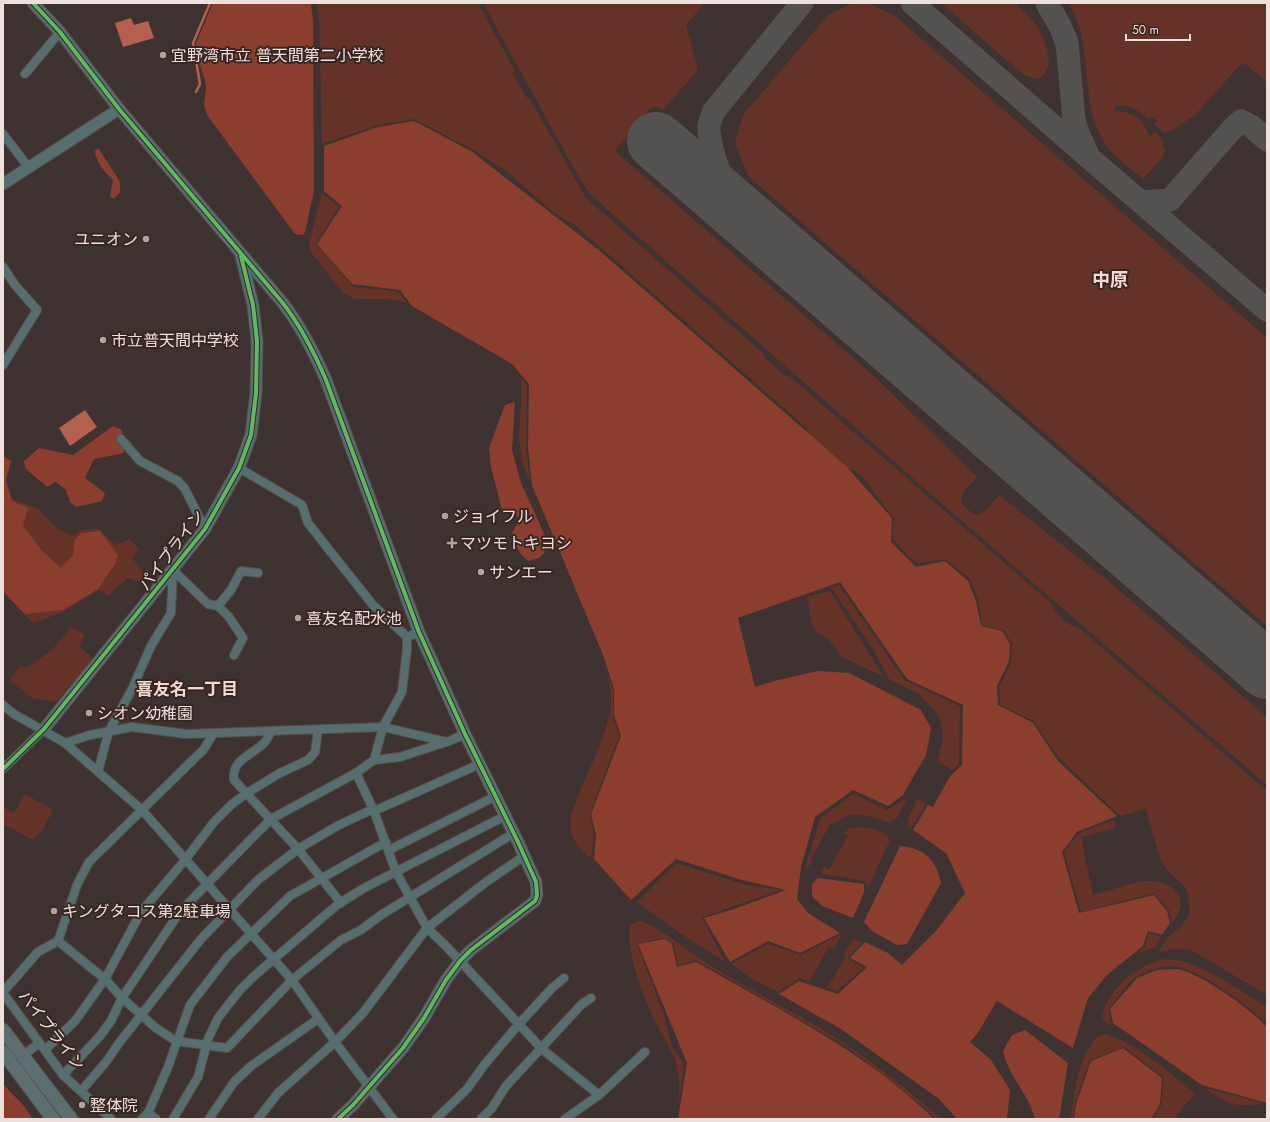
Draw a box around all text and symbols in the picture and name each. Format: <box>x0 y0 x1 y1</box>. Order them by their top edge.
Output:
scale bar <box>1126 16 1190 42</box>
text: 50 m <box>1132 21 1159 39</box>
place label: 宜野湾市立 普天間第二小学校 <box>171 44 384 67</box>
marker: 宜野湾市立 普天間第二小学校 <box>158 50 168 60</box>
place label: ユニオン <box>74 228 138 251</box>
marker: ユニオン <box>141 234 151 244</box>
district label: 中原 <box>1092 267 1128 293</box>
place label: 市立普天間中学校 <box>111 329 239 352</box>
marker: 市立普天間中学校 <box>98 335 108 345</box>
street label: パイプライン <box>133 505 209 596</box>
place label: ジョイフル <box>453 505 533 528</box>
marker: ジョイフル <box>440 511 450 521</box>
place label: マツモトキヨシ <box>460 532 572 555</box>
marker: マツモトキヨシ <box>447 538 457 548</box>
place label: サンエー <box>489 561 553 584</box>
marker: サンエー <box>476 567 486 577</box>
place label: 喜友名配水池 <box>306 607 402 630</box>
marker: 喜友名配水池 <box>293 613 303 623</box>
district label: 喜友名一丁目 <box>136 677 238 701</box>
place label: シオン幼稚園 <box>97 702 193 725</box>
marker: シオン幼稚園 <box>84 708 94 718</box>
place label: キングタコス第２駐車場 <box>62 900 231 923</box>
marker: キングタコス第２駐車場 <box>49 906 59 916</box>
street label: パイプライン <box>13 985 90 1075</box>
place label: 整体院 <box>90 1094 138 1117</box>
marker: 整体院 <box>77 1100 87 1110</box>

